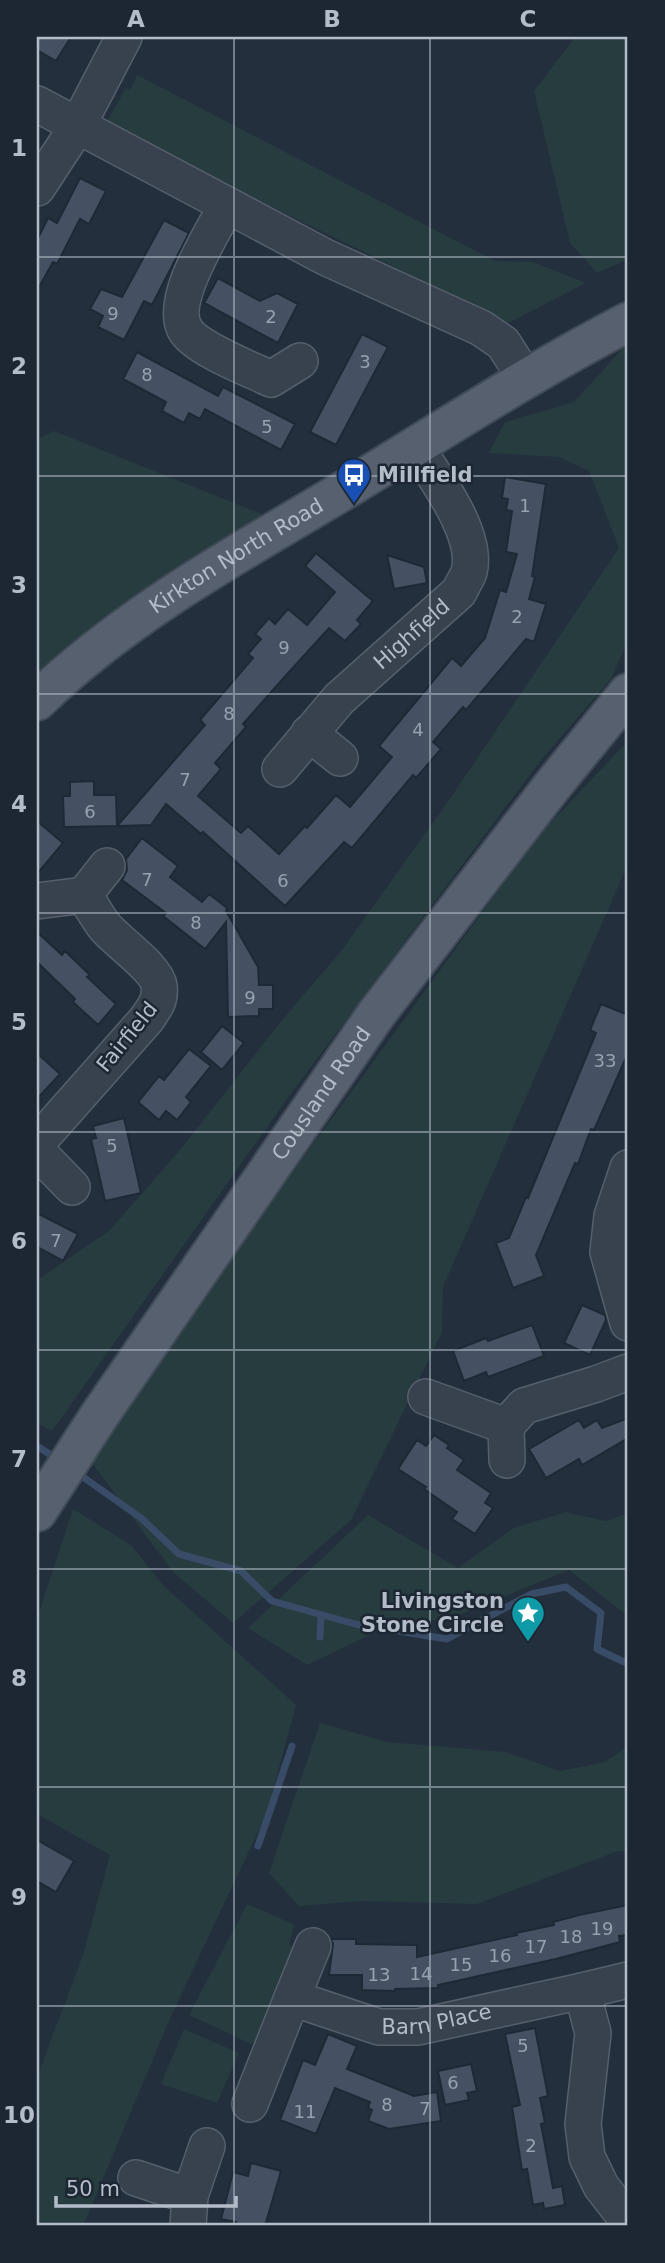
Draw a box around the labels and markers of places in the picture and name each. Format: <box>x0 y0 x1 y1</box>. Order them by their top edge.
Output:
bus stop icon: Millfield <box>335 456 373 505</box>
place label: Millfield <box>378 463 473 487</box>
place label: Livingston Stone Circle <box>361 1589 504 1637</box>
place icon: Livingston Stone Circle <box>509 1594 547 1643</box>

